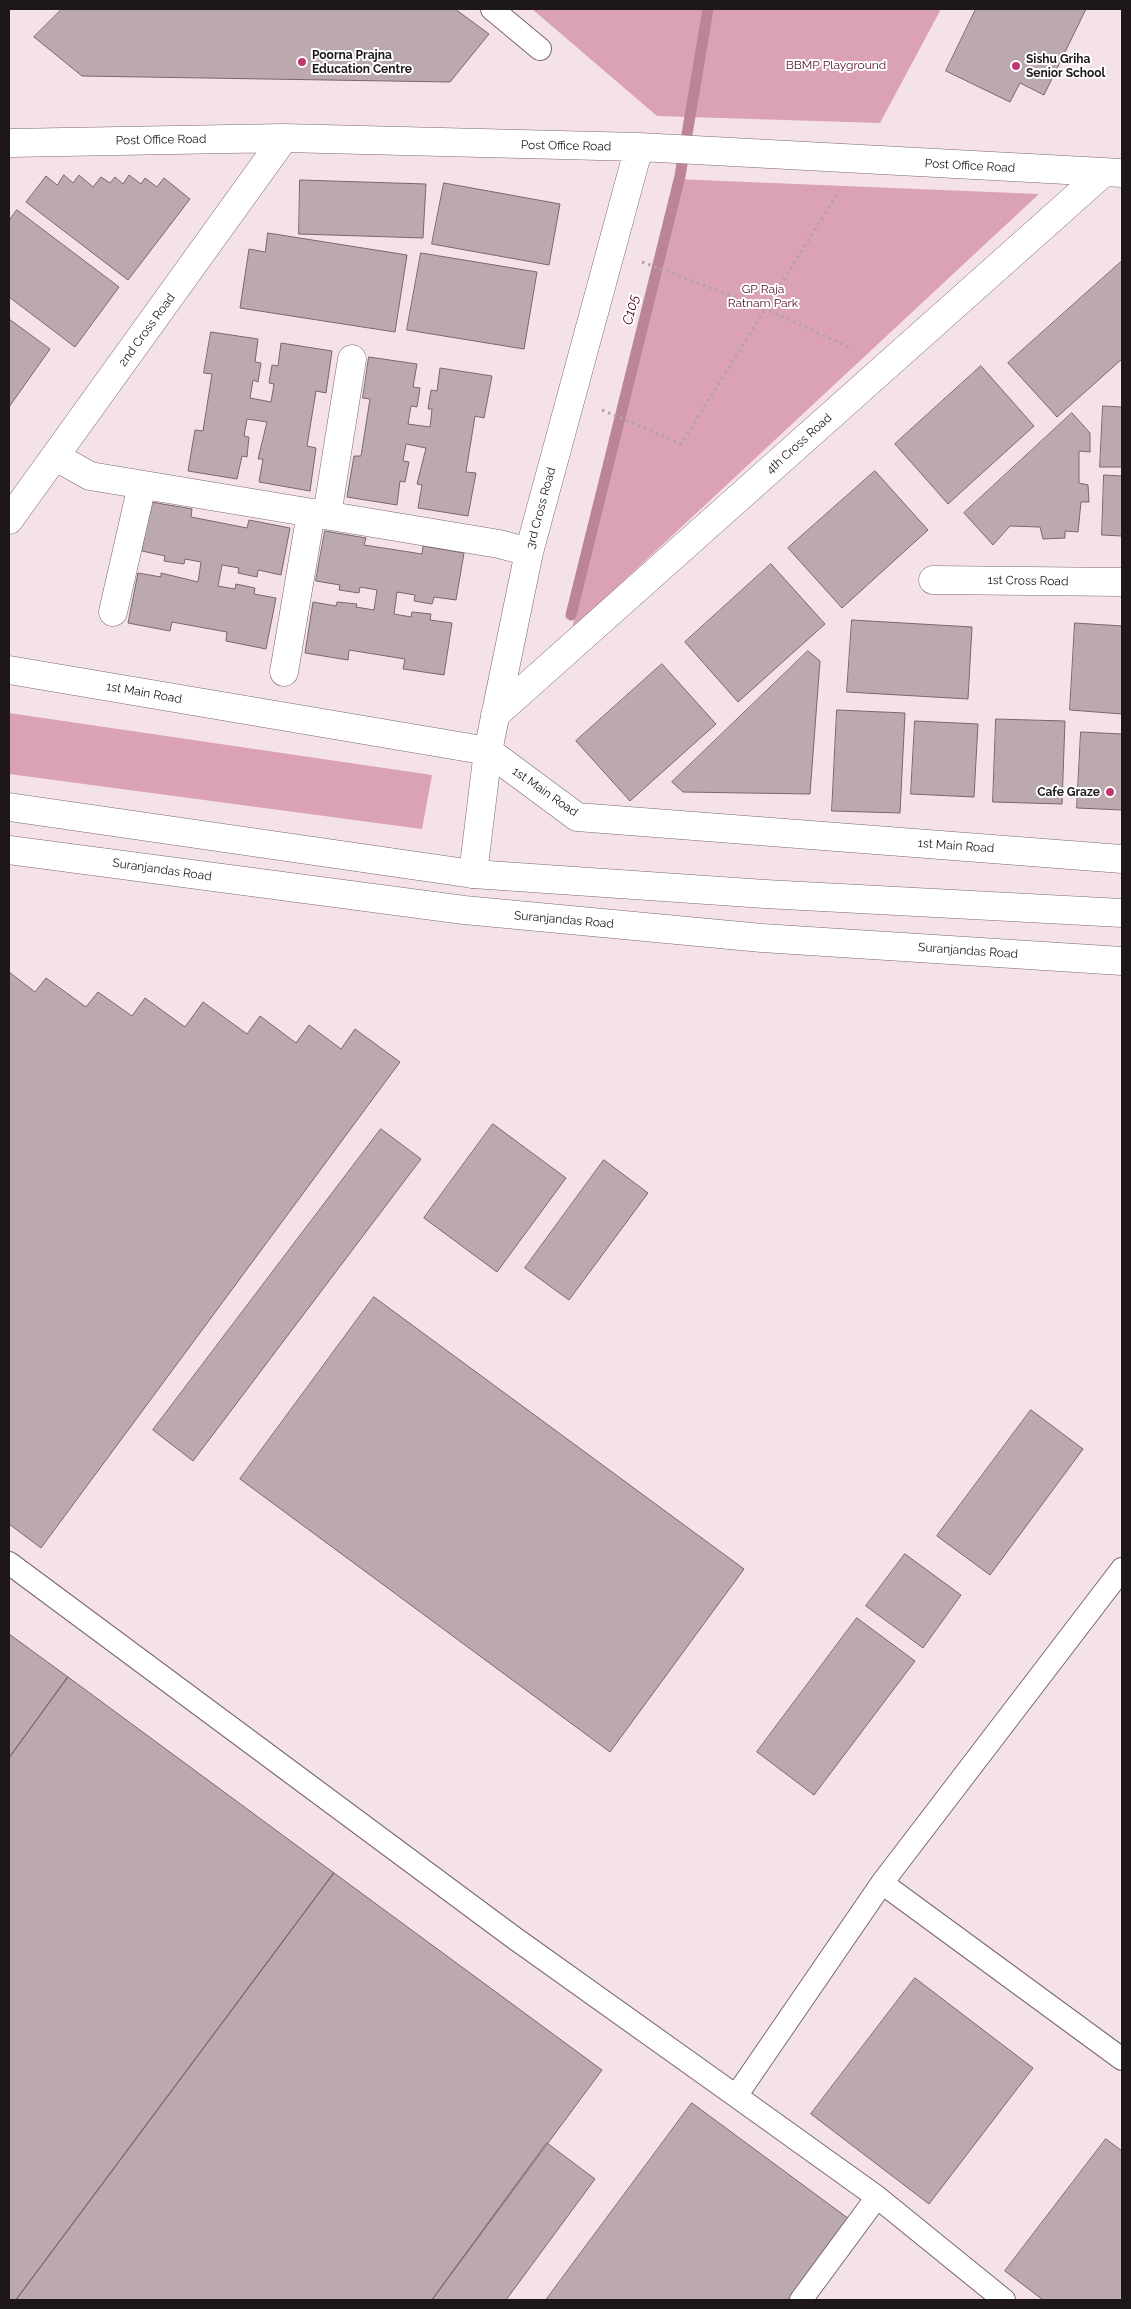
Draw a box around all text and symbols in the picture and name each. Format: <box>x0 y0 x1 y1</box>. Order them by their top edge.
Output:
place label: Poorna Prajna Education Centre <box>312 48 412 76</box>
place label: Sishu Griha Senior School <box>1026 52 1105 80</box>
marker: Poorna Prajna Education Centre <box>296 56 308 68</box>
park label: BBMP Playground <box>786 58 886 72</box>
marker: Sishu Griha Senior School <box>1010 60 1022 72</box>
street label: Post Office Road <box>116 132 206 148</box>
street label: Post Office Road <box>521 138 611 154</box>
street label: Post Office Road <box>924 156 1016 176</box>
park label: GP Raja Ratnam Park <box>728 282 798 310</box>
street label: 2nd Cross Road <box>116 291 178 369</box>
water label: C105 <box>619 293 643 327</box>
street label: 4th Cross Road <box>763 411 835 477</box>
street label: 3rd Cross Road <box>523 466 559 550</box>
street label: 1st Cross Road <box>987 573 1069 589</box>
street label: 1st Main Road <box>105 679 183 707</box>
street label: 1st Main Road <box>510 764 580 820</box>
place label: Cafe Graze <box>1037 785 1100 799</box>
marker: Cafe Graze <box>1104 786 1116 798</box>
street label: 1st Main Road <box>917 836 995 856</box>
street label: Suranjandas Road <box>111 856 213 884</box>
street label: Suranjandas Road <box>514 908 614 932</box>
street label: Suranjandas Road <box>918 940 1018 962</box>

